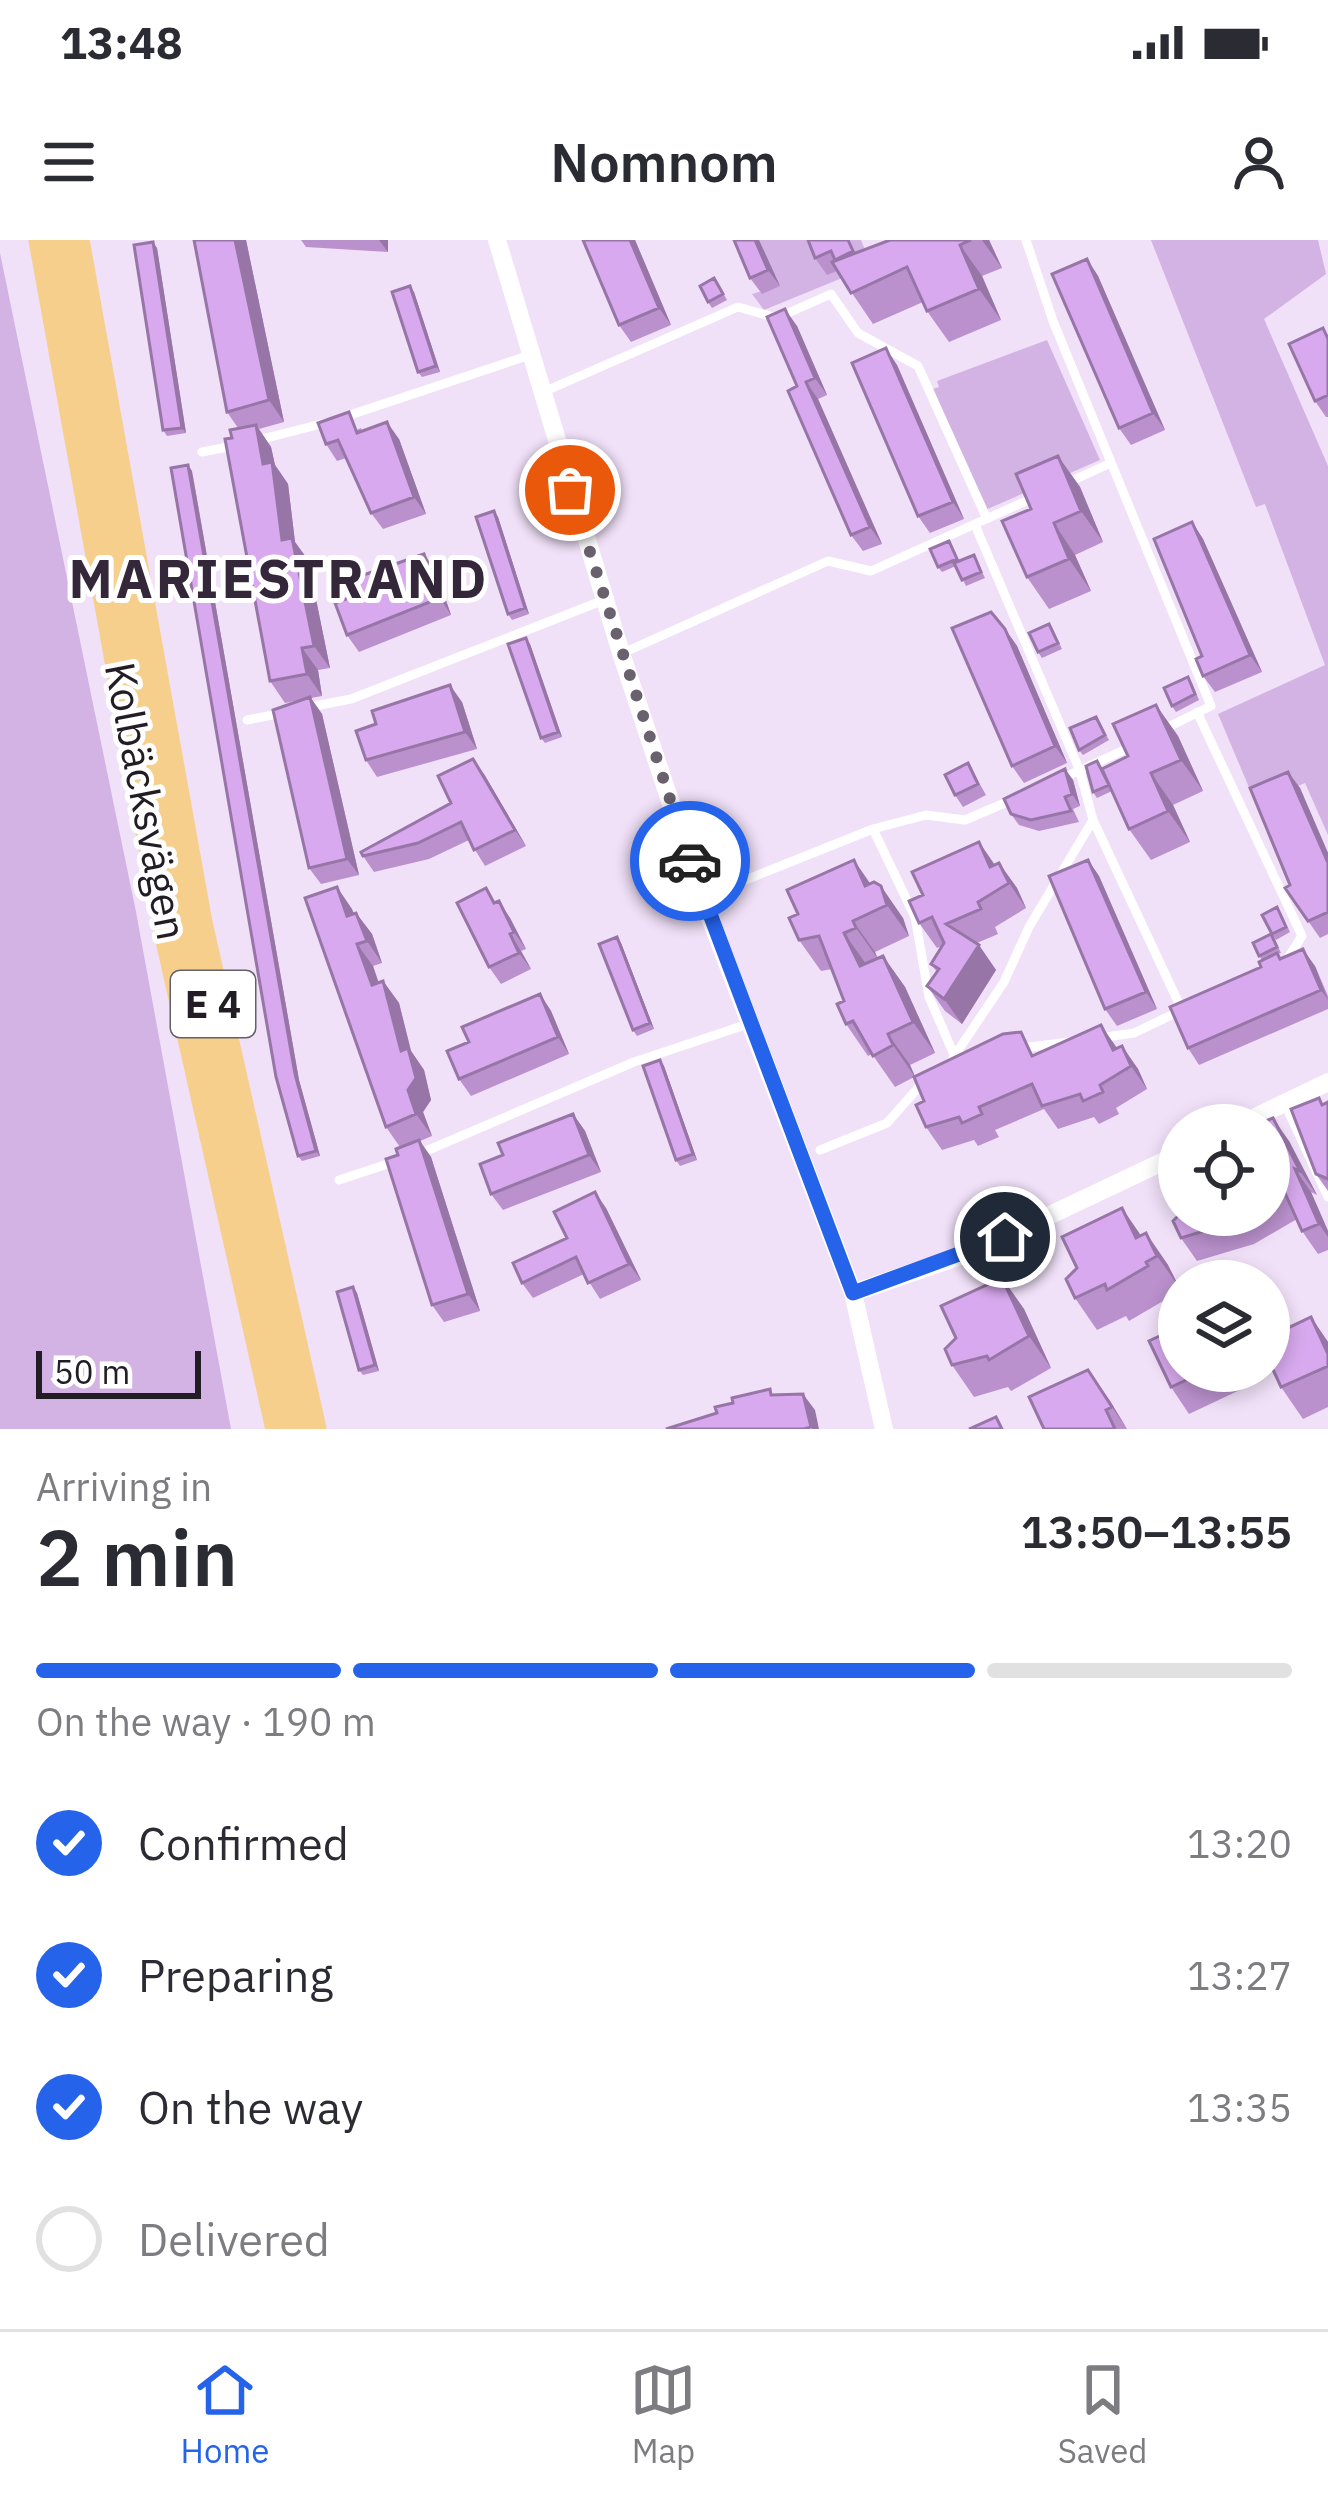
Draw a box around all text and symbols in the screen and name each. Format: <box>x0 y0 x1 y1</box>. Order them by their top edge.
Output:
text: 13:48 <box>60 13 183 71</box>
text: Nomnom <box>550 127 778 197</box>
icon: menu <box>36 129 102 195</box>
icon: person <box>1226 129 1292 195</box>
pin <box>519 439 621 541</box>
icon: bag <box>537 457 603 523</box>
district label: MARIESTRAND <box>69 543 489 613</box>
street label: Kolbäcksvägen <box>93 657 200 944</box>
courier <box>630 801 750 921</box>
icon: car <box>657 828 723 894</box>
road number: E 4 <box>171 971 255 1037</box>
map controls <box>1158 1104 1290 1392</box>
button: locate <box>1158 1104 1290 1236</box>
pin <box>954 1186 1056 1288</box>
icon: home <box>972 1204 1038 1270</box>
button: layers <box>1158 1260 1290 1392</box>
scale bar <box>36 1345 201 1398</box>
text: 50 m <box>54 1350 130 1393</box>
text: Arriving in <box>36 1461 212 1512</box>
text: 13:50–13:55 <box>1021 1502 1292 1560</box>
text: 2 min <box>36 1506 238 1607</box>
text: On the way · 190 m <box>36 1696 376 1747</box>
icon: check <box>36 1810 102 1876</box>
text: Confirmed <box>138 1814 349 1872</box>
text: 13:20 <box>1187 1818 1292 1869</box>
icon: check <box>36 1942 102 2008</box>
text: Preparing <box>138 1946 333 2004</box>
text: 13:27 <box>1187 1950 1292 2001</box>
icon: check <box>36 2074 102 2140</box>
text: On the way <box>138 2078 363 2136</box>
text: 13:35 <box>1187 2082 1292 2133</box>
text: Delivered <box>138 2210 330 2268</box>
tab: Home <box>181 2357 269 2472</box>
tab: Map <box>630 2357 696 2472</box>
tab: Saved <box>1058 2357 1147 2472</box>

